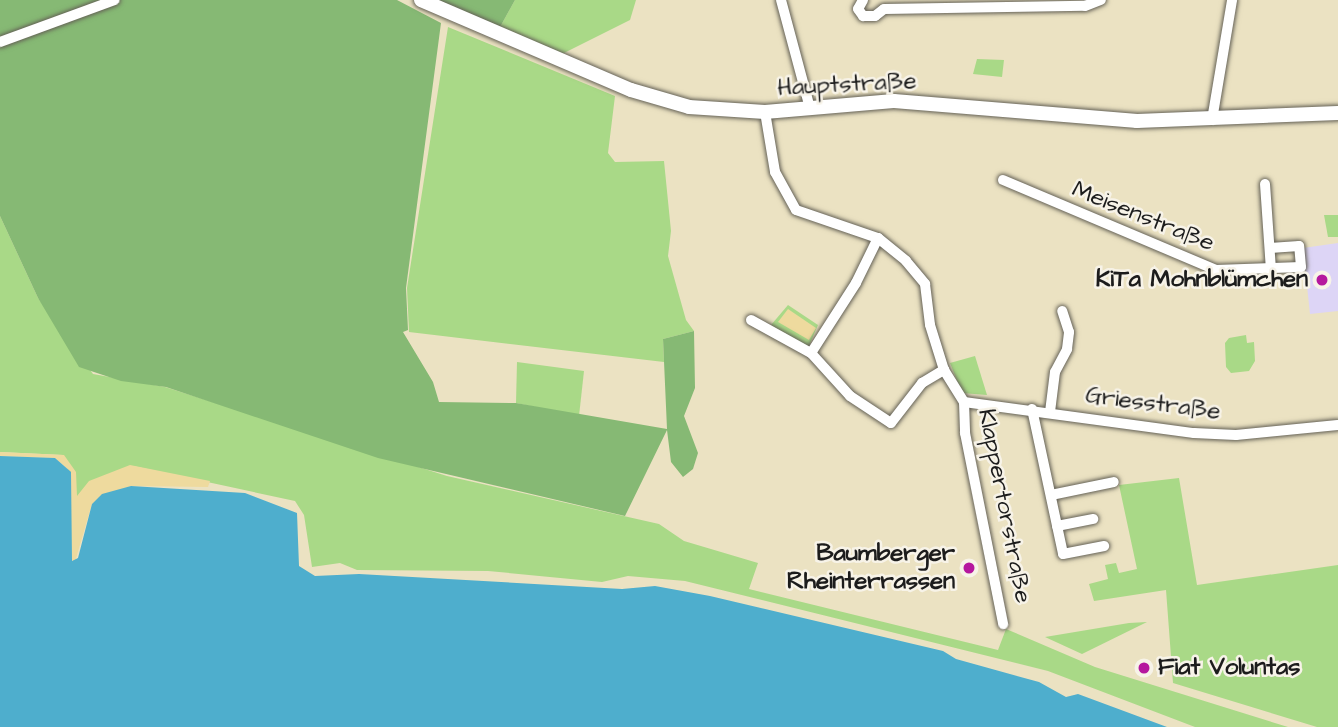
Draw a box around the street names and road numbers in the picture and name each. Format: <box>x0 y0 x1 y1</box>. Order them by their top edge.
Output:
street label: Hauptstraße <box>777 67 917 103</box>
street label: Meisenstraße <box>1068 175 1218 259</box>
street label: Griesstraße <box>1084 381 1222 427</box>
street label: Klappertorstraße <box>971 406 1037 606</box>

